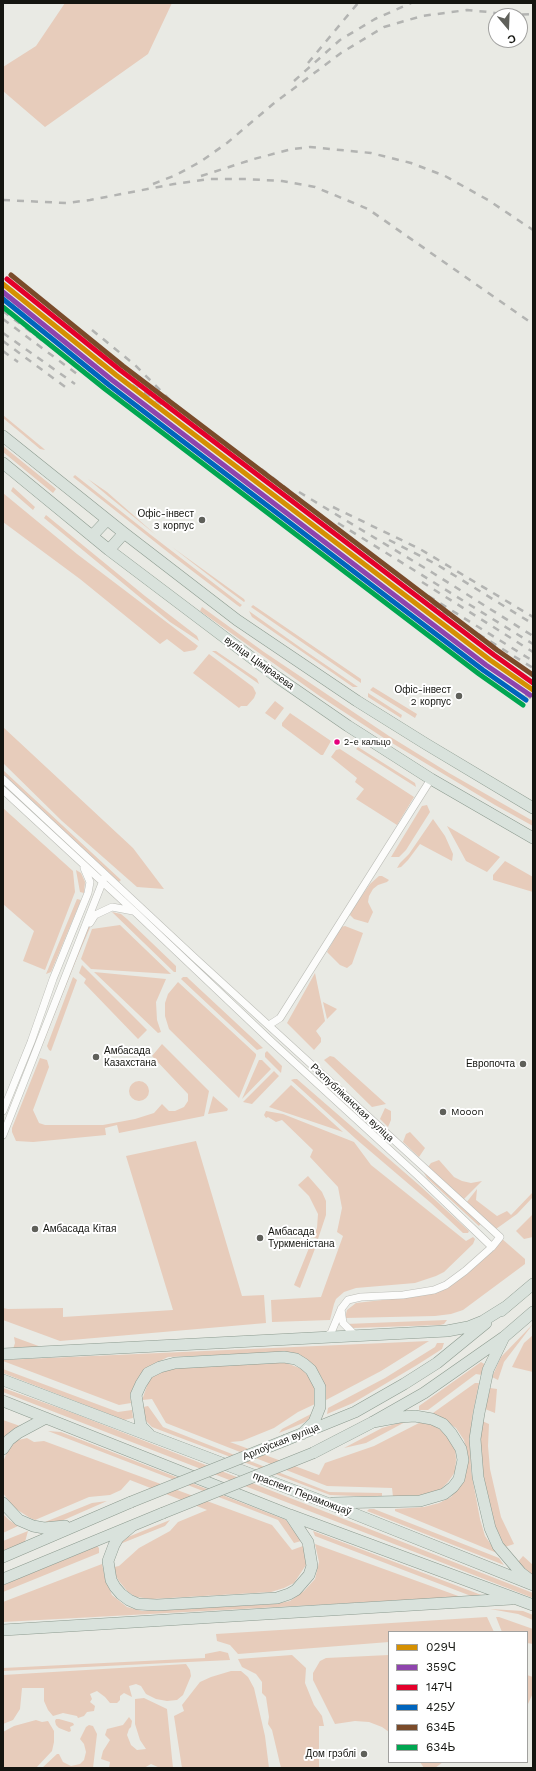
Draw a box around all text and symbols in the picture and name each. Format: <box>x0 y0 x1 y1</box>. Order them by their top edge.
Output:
north arrow <box>488 8 528 48</box>
text: С <box>506 31 518 46</box>
place label: Офіс-інвест 3 корпус <box>138 508 194 532</box>
marker: Офіс-інвест 3 корпус <box>197 515 207 525</box>
street label: вуліца Ціміразева <box>222 634 296 692</box>
place label: Офіс-інвест 2 корпус <box>395 684 451 708</box>
marker: Офіс-інвест 2 корпус <box>454 691 464 701</box>
marker: 2-е кальцо <box>332 737 342 747</box>
place label: 2-е кальцо <box>344 737 391 747</box>
place label: Амбасада Казахстана <box>104 1045 156 1068</box>
marker: Амбасада Казахстана <box>91 1052 101 1062</box>
place label: Европочта <box>466 1058 515 1070</box>
marker: Европочта <box>518 1059 528 1069</box>
street label: Рэспубліканская вуліца <box>308 1061 396 1145</box>
place label: Mooon <box>451 1106 484 1118</box>
marker: Mooon <box>438 1107 448 1117</box>
place label: Амбасада Кітая <box>43 1223 116 1235</box>
marker: Амбасада Кітая <box>30 1224 40 1234</box>
place label: Амбасада Туркменістана <box>268 1226 335 1250</box>
marker: Амбасада Туркменістана <box>255 1233 265 1243</box>
street label: Арлоўская вуліца <box>241 1421 321 1463</box>
street label: праспект Пераможцаў <box>251 1470 353 1518</box>
legend <box>388 1631 528 1763</box>
text: 029Ч <box>426 1640 456 1654</box>
text: 359С <box>426 1660 456 1674</box>
text: 147Ч <box>426 1680 452 1694</box>
text: 425У <box>426 1700 455 1714</box>
text: 634Б <box>426 1720 456 1734</box>
text: 634Ь <box>426 1740 456 1754</box>
place label: Дом грэблі <box>306 1748 356 1760</box>
marker: Дом грэблі <box>359 1749 369 1759</box>

